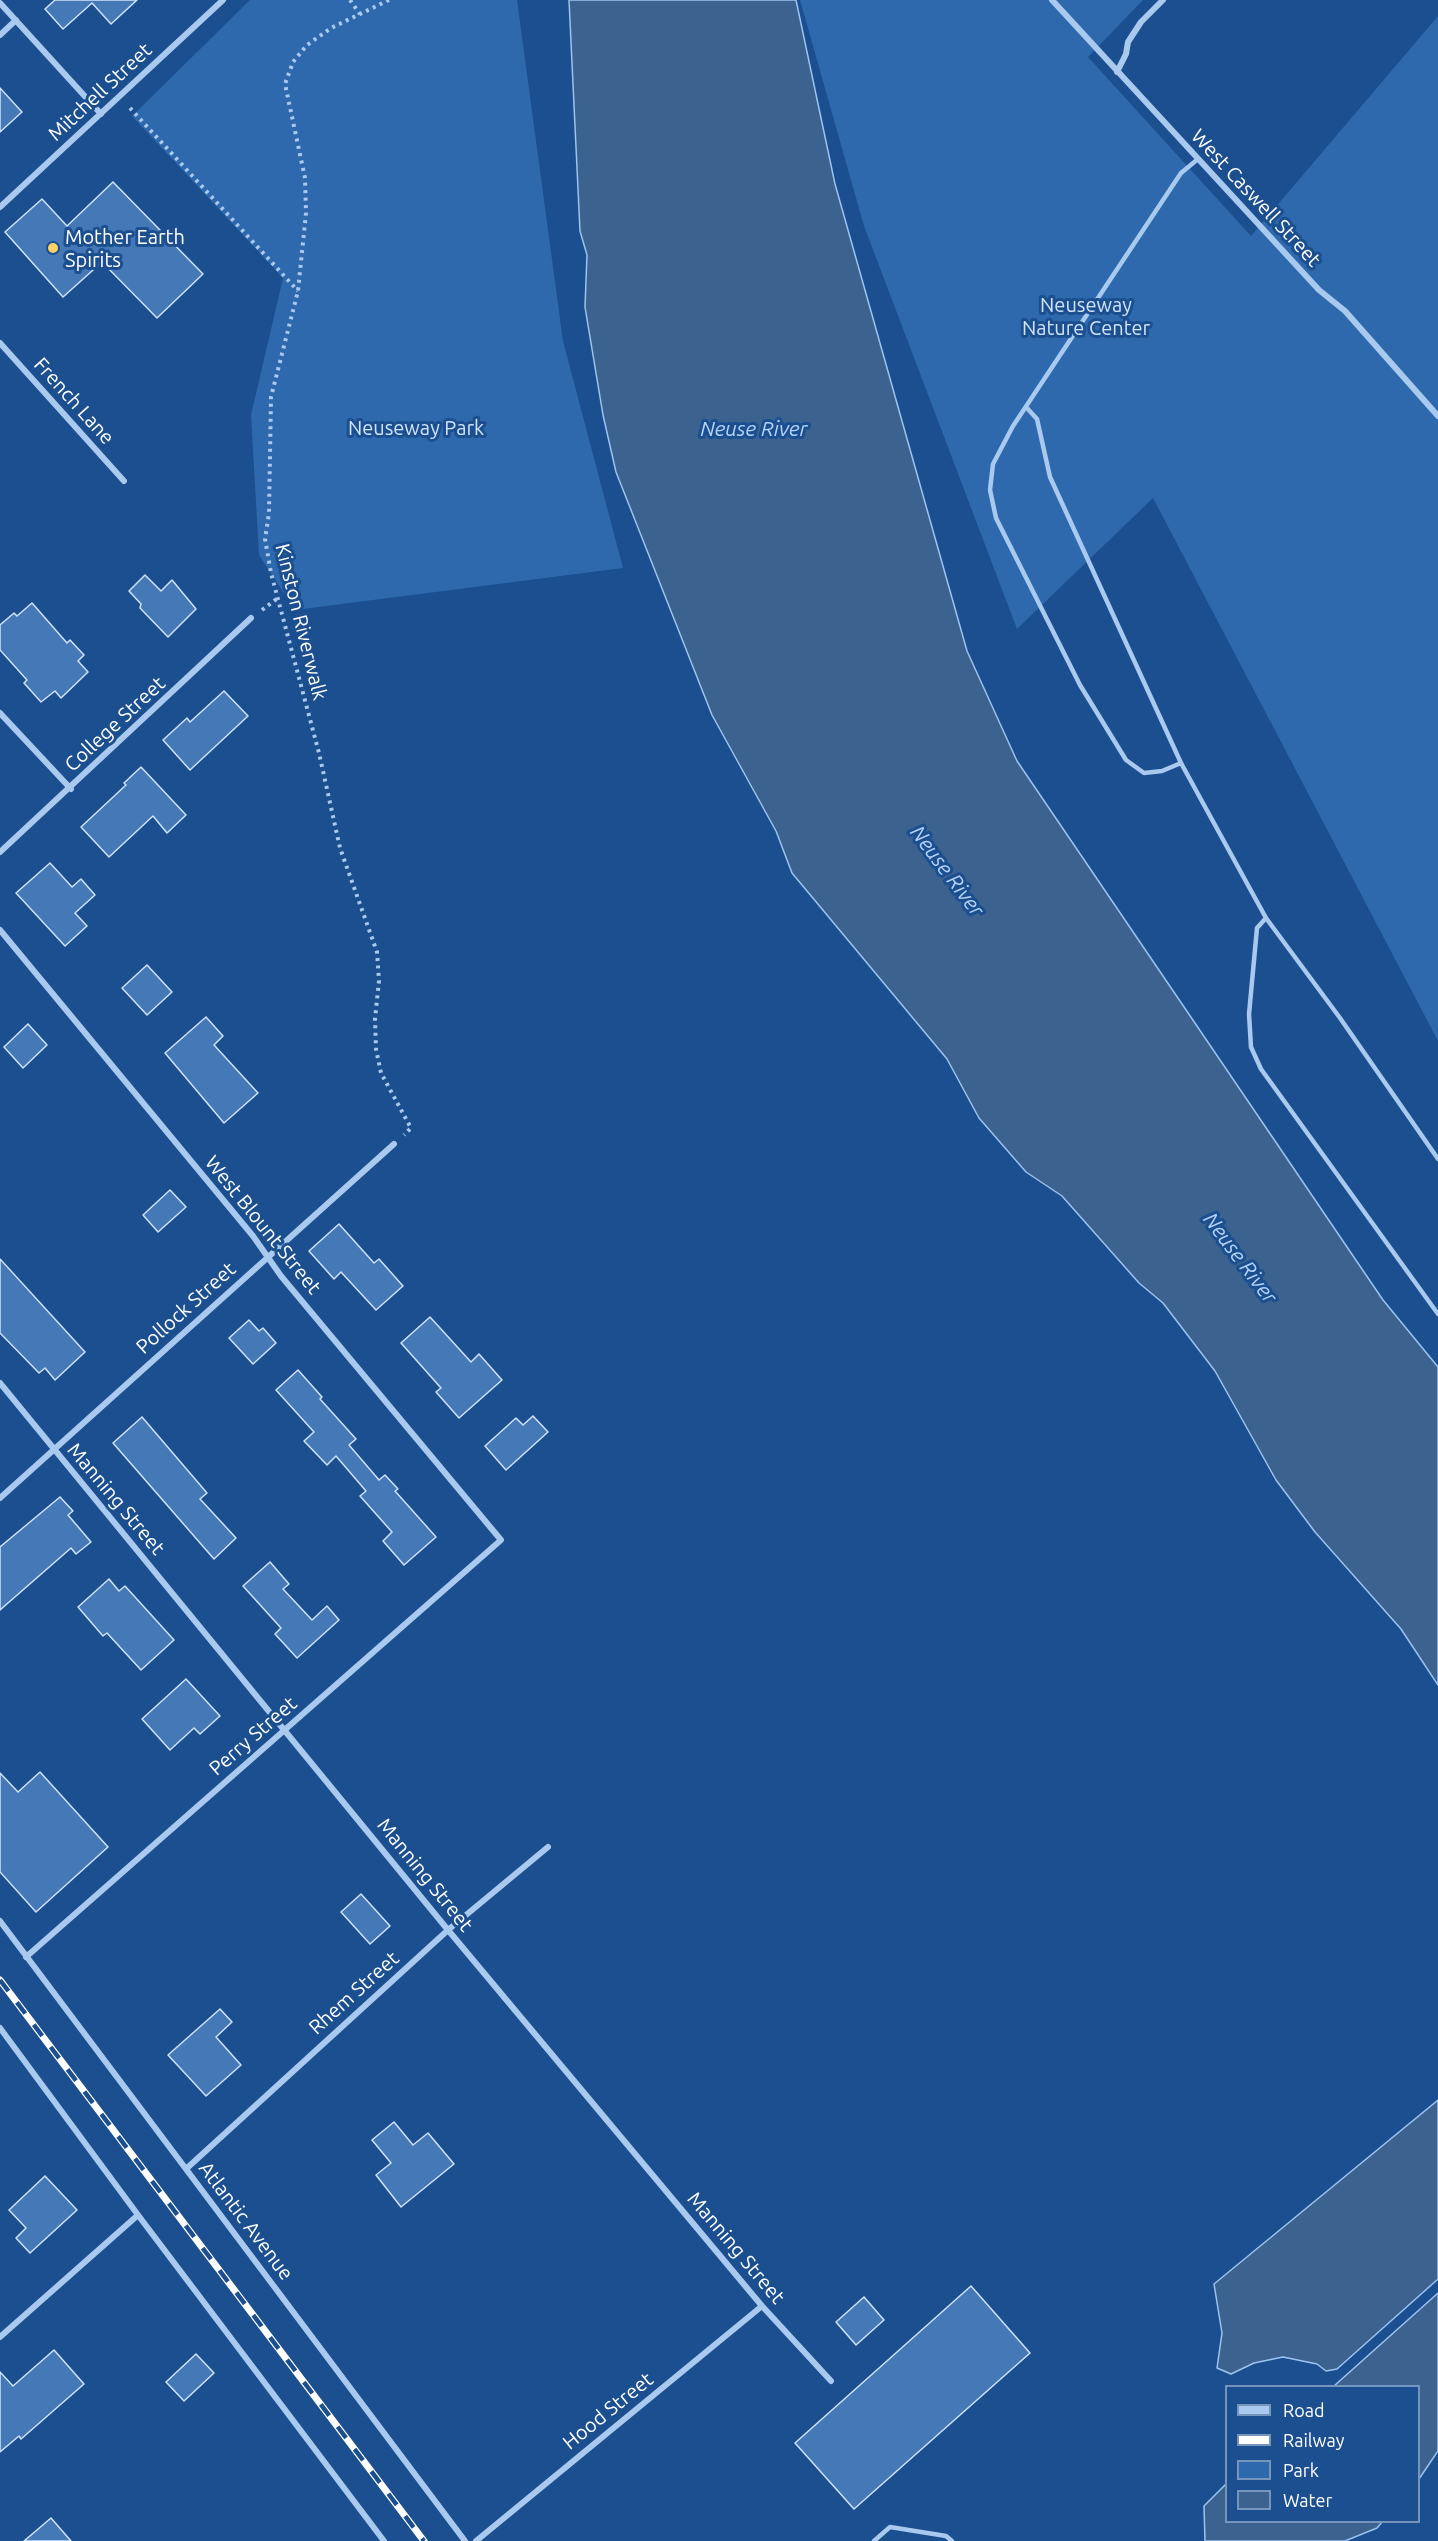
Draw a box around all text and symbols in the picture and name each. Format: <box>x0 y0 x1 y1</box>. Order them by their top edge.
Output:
street label: Mitchell Street <box>43 38 157 146</box>
street label: West Caswell Street <box>1186 124 1326 272</box>
place label: Mother Earth Spirits <box>65 225 185 272</box>
marker: Mother Earth Spirits <box>46 241 60 255</box>
park label: Neuseway Nature Center <box>1022 293 1150 340</box>
street label: French Lane <box>29 353 119 449</box>
park label: Neuseway Park <box>348 416 484 440</box>
water label: Neuse River <box>700 416 808 442</box>
street label: Kinston Riverwalk <box>270 541 332 703</box>
street label: College Street <box>60 671 170 777</box>
water label: Neuse River <box>905 821 989 921</box>
street label: West Blount Street <box>200 1151 326 1299</box>
water label: Neuse River <box>1198 1208 1282 1308</box>
street label: Pollock Street <box>131 1257 241 1359</box>
street label: Manning Street <box>62 1438 170 1560</box>
street label: Perry Street <box>204 1691 302 1781</box>
street label: Manning Street <box>372 1814 478 1936</box>
street label: Rhem Street <box>304 1946 404 2040</box>
street label: Atlantic Avenue <box>194 2157 298 2285</box>
street label: Manning Street <box>682 2187 790 2309</box>
street label: Hood Street <box>558 2367 658 2455</box>
legend <box>1225 2385 1420 2523</box>
text: Road <box>1283 2400 1325 2420</box>
text: Railway <box>1283 2430 1344 2450</box>
text: Park <box>1283 2460 1319 2480</box>
text: Water <box>1283 2490 1332 2510</box>

